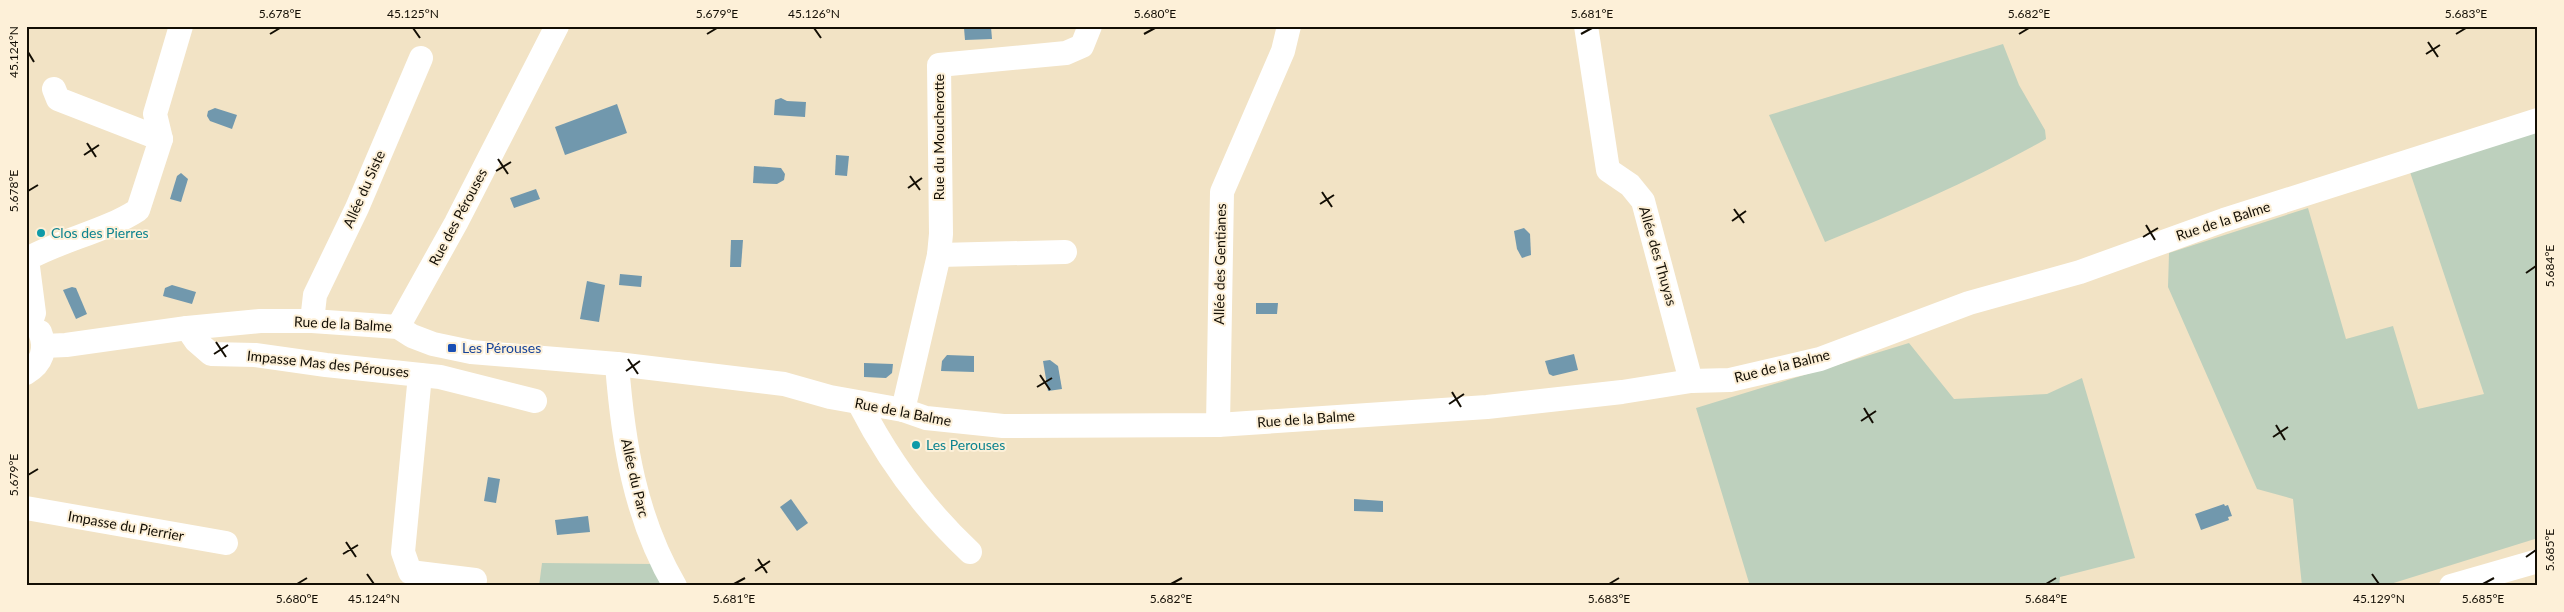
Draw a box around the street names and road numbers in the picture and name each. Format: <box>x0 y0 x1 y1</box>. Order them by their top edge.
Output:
street label: Rue du Moucherotte <box>930 74 947 200</box>
street label: Allée du Siste <box>339 147 388 230</box>
street label: Rue des Pérouses <box>425 165 490 268</box>
street label: Rue de la Balme <box>2174 197 2272 244</box>
street label: Allée des Gentianes <box>1210 203 1229 325</box>
street label: Allée des Thuyas <box>1636 204 1681 308</box>
street label: Rue de la Balme <box>294 312 392 335</box>
street label: Rue de la Balme <box>1732 345 1832 386</box>
street label: Impasse Mas des Pérouses <box>246 347 410 380</box>
street label: Rue de la Balme <box>853 394 953 429</box>
street label: Rue de la Balme <box>1256 407 1355 430</box>
street label: Allée du Parc <box>618 437 653 519</box>
street label: Impasse du Pierrier <box>67 507 185 544</box>

